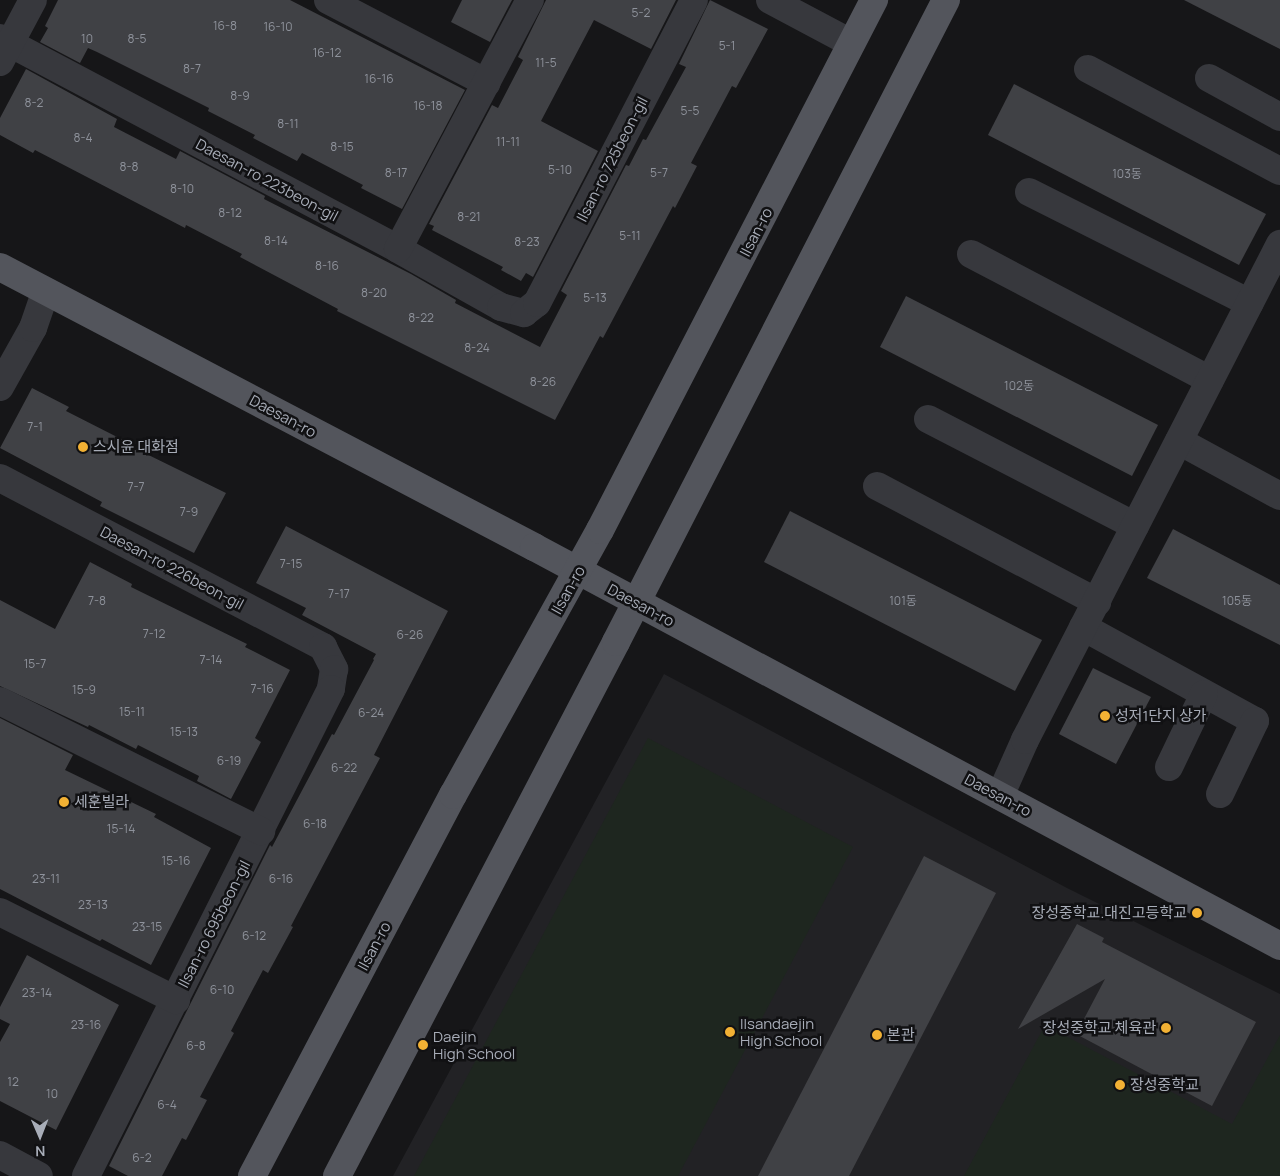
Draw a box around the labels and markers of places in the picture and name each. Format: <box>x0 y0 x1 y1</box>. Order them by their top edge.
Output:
place label: 스시윤 대화점 <box>93 438 179 456</box>
marker: 스시윤 대화점 <box>77 441 89 453</box>
place label: 성저1단지 상가 <box>1115 707 1207 725</box>
marker: 성저1단지 상가 <box>1099 710 1111 722</box>
place label: 세훈빌라 <box>74 793 129 811</box>
marker: 세훈빌라 <box>58 796 70 808</box>
place label: 장성중학교.대진고등학교 <box>1031 904 1187 922</box>
marker: 장성중학교.대진고등학교 <box>1191 907 1203 919</box>
place label: Ilsandaejin High School <box>740 1014 822 1049</box>
place label: 장성중학교 체육관 <box>1043 1019 1156 1037</box>
marker: 장성중학교 체육관 <box>1160 1022 1172 1034</box>
marker: Ilsandaejin High School <box>724 1026 736 1038</box>
place label: 본관 <box>887 1026 915 1044</box>
place label: Daejin High School <box>433 1027 515 1062</box>
marker: 본관 <box>871 1029 883 1041</box>
marker: Daejin High School <box>417 1039 429 1051</box>
place label: 장성중학교 <box>1130 1076 1199 1094</box>
marker: 장성중학교 <box>1114 1079 1126 1091</box>

